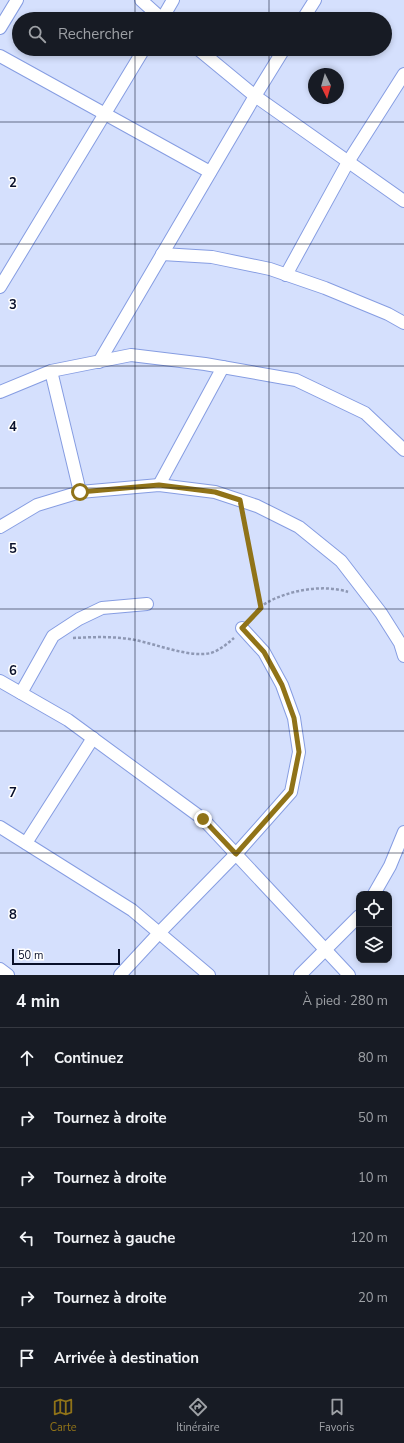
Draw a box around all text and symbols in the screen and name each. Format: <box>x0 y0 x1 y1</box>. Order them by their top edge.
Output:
search box <box>12 12 392 56</box>
icon: search <box>26 23 48 45</box>
text: Rechercher <box>58 24 133 44</box>
north arrow <box>308 68 344 104</box>
text: 2 <box>9 174 17 192</box>
text: 3 <box>9 296 17 314</box>
text: 4 <box>9 418 17 436</box>
route start <box>71 483 89 501</box>
text: 5 <box>9 540 17 558</box>
text: 6 <box>9 662 17 680</box>
text: 7 <box>9 784 17 802</box>
route end <box>194 810 212 828</box>
map controls <box>356 891 392 963</box>
button: locate <box>356 891 392 927</box>
text: 8 <box>9 906 17 924</box>
button: layers <box>356 927 392 963</box>
scale bar <box>12 947 120 966</box>
text: 50 m <box>18 948 43 963</box>
text: 4 min <box>16 990 60 1013</box>
text: À pied · 280 m <box>303 992 388 1010</box>
icon: ahead <box>16 1047 38 1069</box>
text: Continuez <box>54 1048 123 1068</box>
text: 80 m <box>358 1049 388 1067</box>
icon: right <box>16 1107 38 1129</box>
text: Tournez à droite <box>54 1108 167 1128</box>
text: 50 m <box>358 1109 388 1127</box>
icon: right <box>16 1167 38 1189</box>
text: Tournez à droite <box>54 1168 167 1188</box>
text: 10 m <box>358 1169 388 1187</box>
icon: left <box>16 1227 38 1249</box>
text: Tournez à gauche <box>54 1228 176 1248</box>
text: 120 m <box>350 1229 388 1247</box>
icon: right <box>16 1287 38 1309</box>
text: Tournez à droite <box>54 1288 167 1308</box>
text: 20 m <box>358 1289 388 1307</box>
icon: arrive <box>16 1347 38 1369</box>
text: Arrivée à destination <box>54 1348 199 1368</box>
tab: Carte <box>50 1396 77 1435</box>
tab: Itinéraire <box>176 1396 220 1435</box>
tab: Favoris <box>319 1396 354 1435</box>

